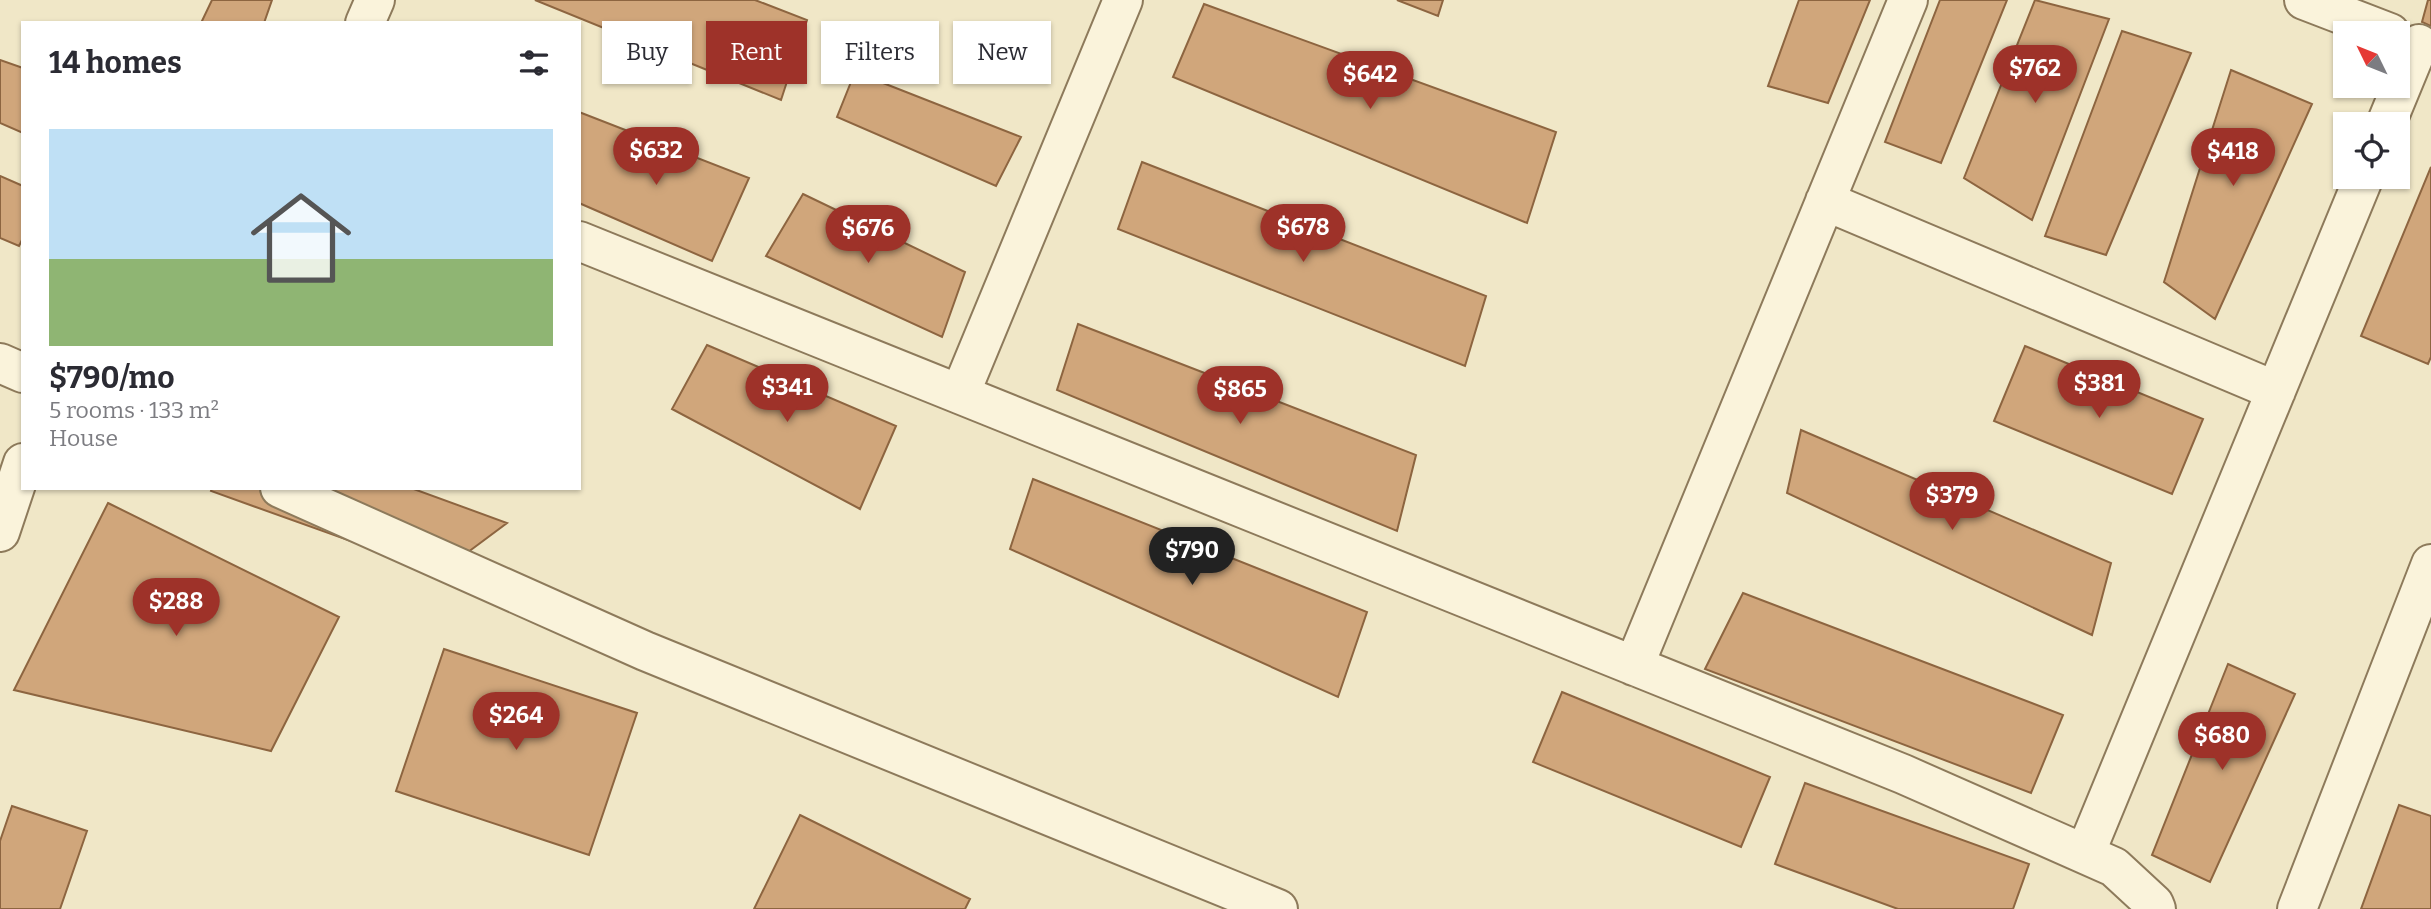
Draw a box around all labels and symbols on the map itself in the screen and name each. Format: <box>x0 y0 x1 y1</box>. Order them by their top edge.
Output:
north arrow <box>2333 21 2410 98</box>
pin: $762 <box>1994 46 2076 105</box>
pin: $642 <box>1329 52 1411 111</box>
pin: $632 <box>615 128 697 187</box>
pin: $418 <box>2192 128 2274 188</box>
pin: $678 <box>1262 204 1344 264</box>
pin: $676 <box>827 205 909 265</box>
pin: $381 <box>2058 360 2140 420</box>
pin: $341 <box>746 364 828 424</box>
pin: $865 <box>1199 366 1281 426</box>
pin: $379 <box>1911 472 1993 532</box>
pin: $790 <box>1151 528 1233 587</box>
pin: $288 <box>135 578 217 638</box>
pin: $264 <box>475 692 557 752</box>
pin: $680 <box>2181 712 2263 772</box>

